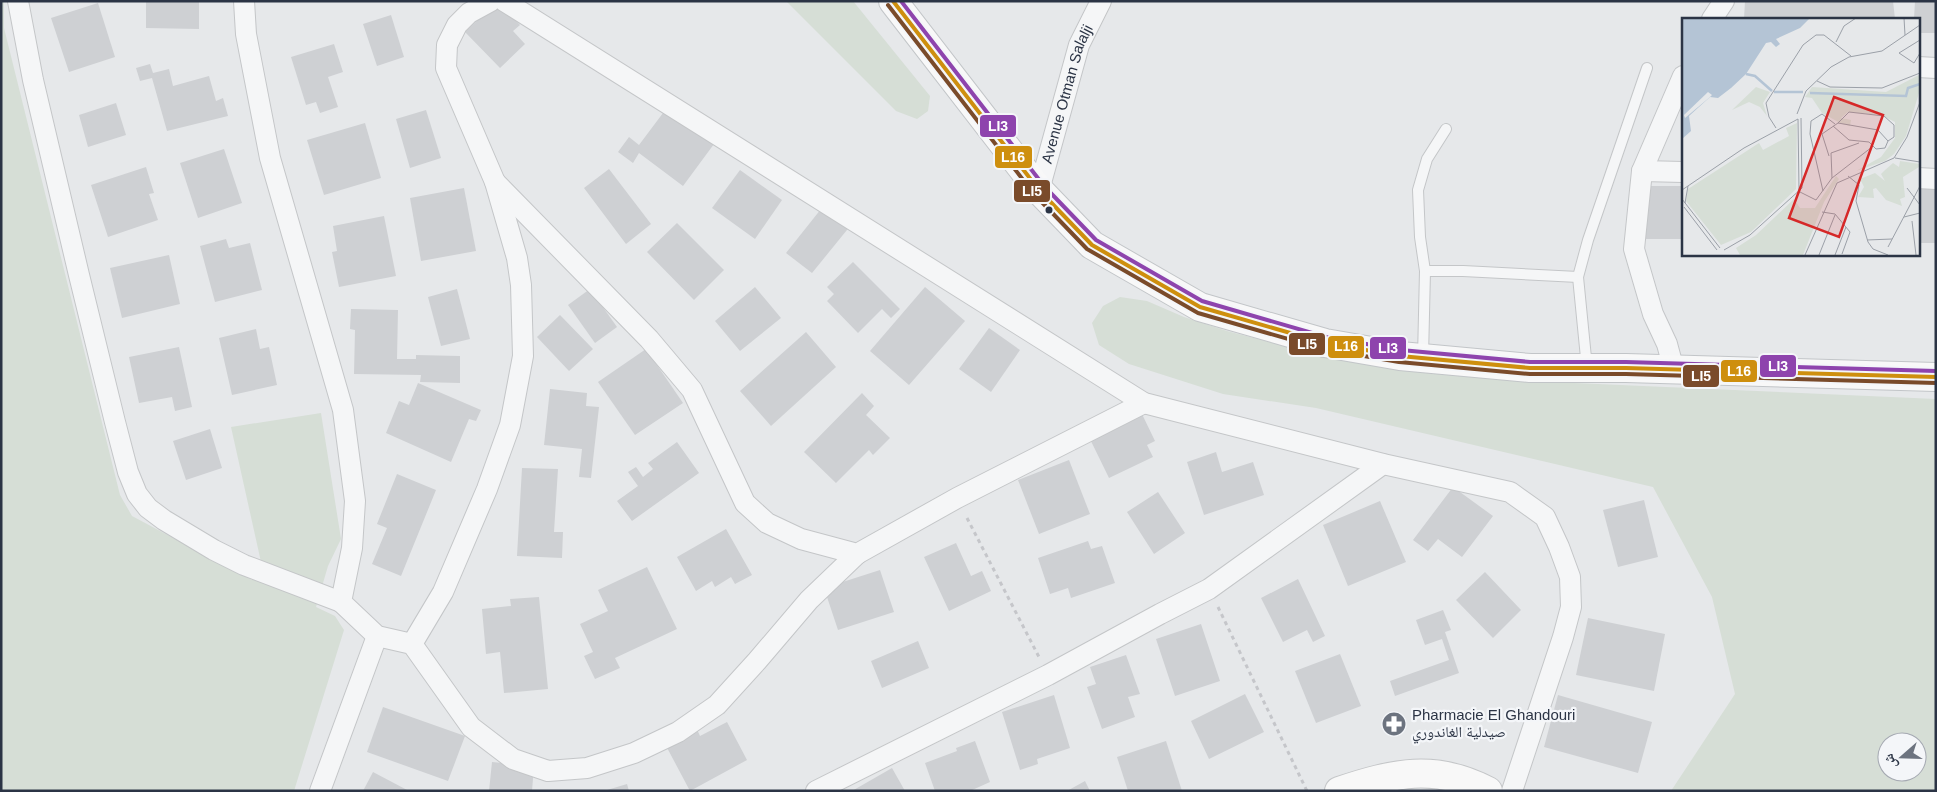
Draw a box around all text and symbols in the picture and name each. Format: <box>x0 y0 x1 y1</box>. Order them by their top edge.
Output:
inset map <box>1682 18 1920 255</box>
street label: Avenue Otman Salalji <box>1038 22 1096 165</box>
line badge: LI3 <box>979 114 1017 138</box>
text: LI3 <box>988 118 1008 134</box>
line badge: L16 <box>994 145 1033 169</box>
text: L16 <box>1001 149 1025 165</box>
line badge: LI5 <box>1013 179 1051 203</box>
text: LI5 <box>1022 183 1042 199</box>
unlabelled marker <box>1044 205 1054 215</box>
line badge: LI5 <box>1288 332 1326 356</box>
line badge: L16 <box>1327 335 1365 359</box>
text: LI5 <box>1297 336 1317 352</box>
line badge: LI3 <box>1369 336 1407 360</box>
text: L16 <box>1334 338 1358 354</box>
text: LI3 <box>1378 340 1398 356</box>
line badge: LI3 <box>1759 354 1797 378</box>
text: LI3 <box>1768 358 1788 374</box>
line badge: L16 <box>1720 359 1758 383</box>
text: L16 <box>1727 363 1751 379</box>
line badge: LI5 <box>1682 364 1720 388</box>
text: LI5 <box>1691 368 1711 384</box>
place label: Pharmacie El Ghandouri صيدلية الغاندوري <box>1412 706 1575 744</box>
pharmacy icon: Pharmacie El Ghandouri صيدلية الغاندوري <box>1381 711 1407 737</box>
north arrow <box>1877 732 1927 782</box>
text: ش <box>1880 751 1901 771</box>

